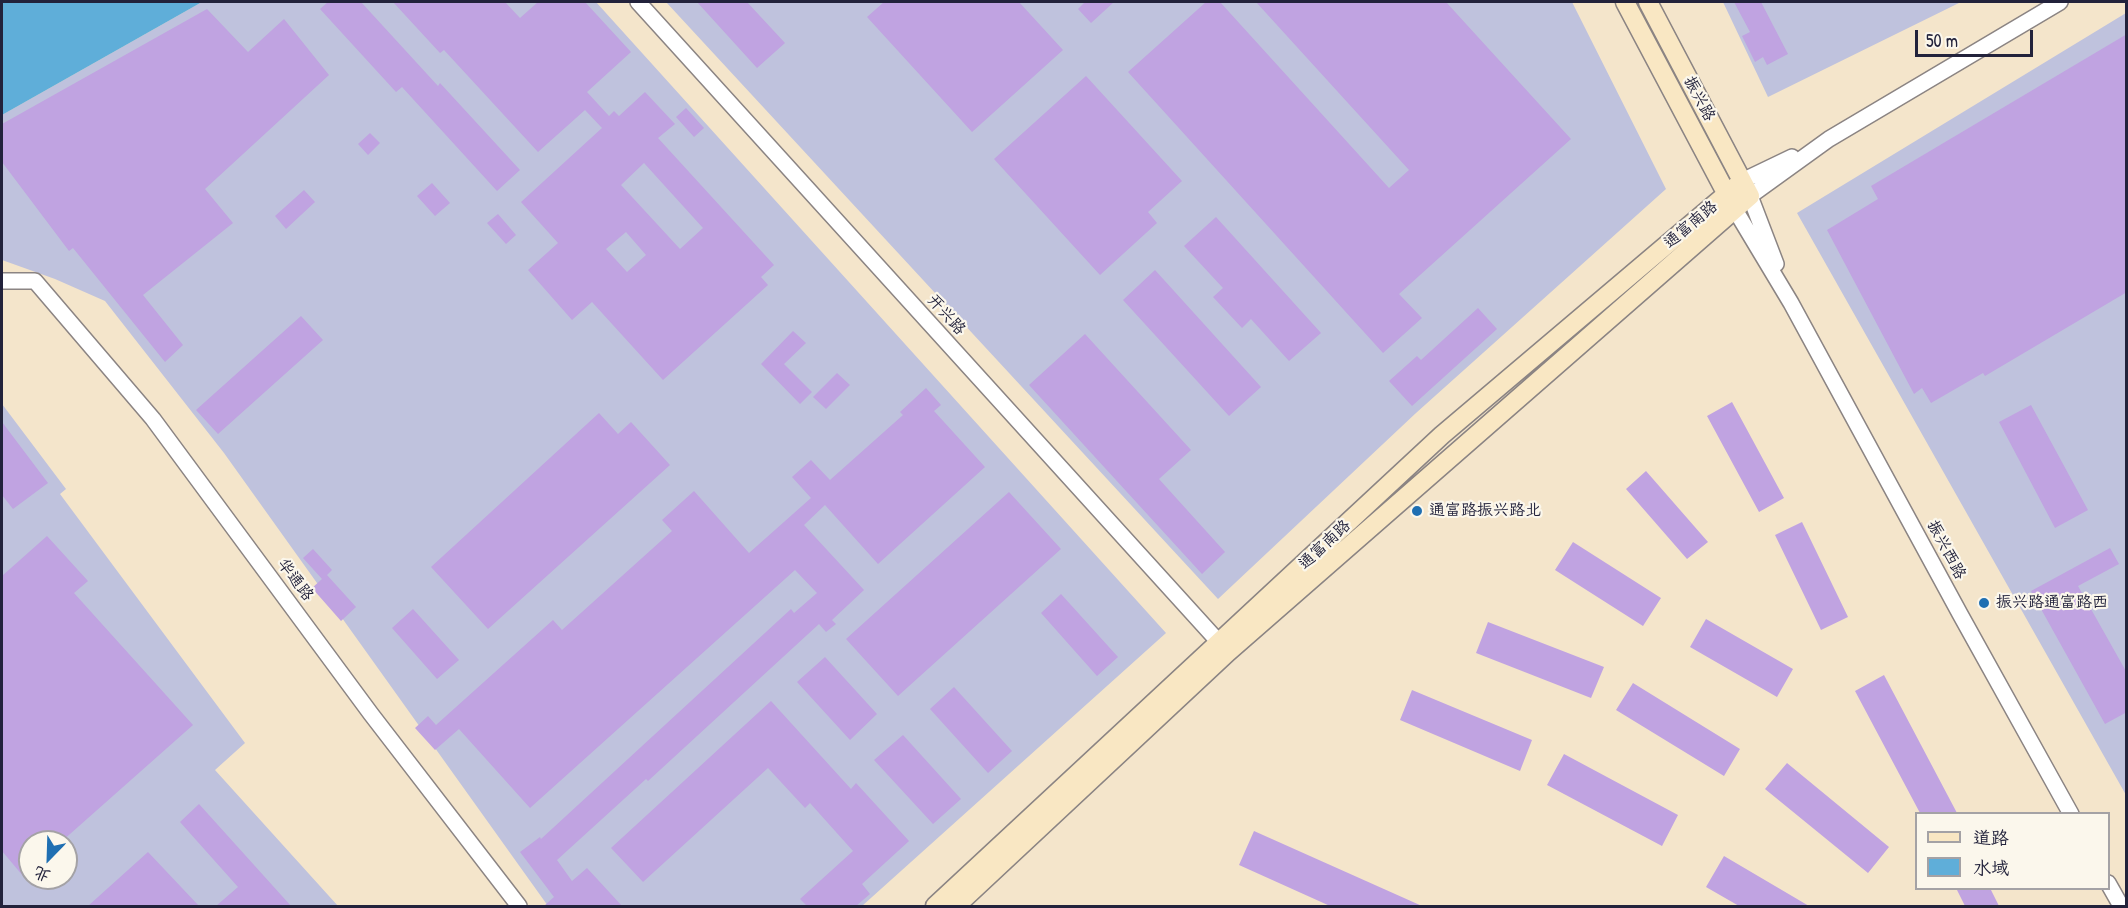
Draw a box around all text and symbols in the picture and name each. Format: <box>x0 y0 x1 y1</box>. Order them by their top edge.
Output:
scale bar <box>1918 18 2036 56</box>
text: 50 m <box>1926 28 1958 53</box>
street label: 振兴路 <box>1679 73 1719 125</box>
street label: 通富南路 <box>1660 197 1722 253</box>
street label: 开兴路 <box>923 291 969 339</box>
place label: 通富路振兴路北 <box>1429 501 1541 521</box>
marker: 通富路振兴路北 <box>1410 504 1424 518</box>
street label: 通富南路 <box>1295 516 1355 574</box>
street label: 振兴西路 <box>1923 517 1969 583</box>
street label: 华通路 <box>273 555 317 605</box>
place label: 振兴路通富路西 <box>1996 593 2108 613</box>
marker: 振兴路通富路西 <box>1977 596 1991 610</box>
legend <box>1915 812 2110 890</box>
text: 道路 <box>1973 825 2009 850</box>
north arrow <box>18 830 78 890</box>
text: 水域 <box>1973 855 2009 880</box>
text: 北 <box>30 861 53 888</box>

